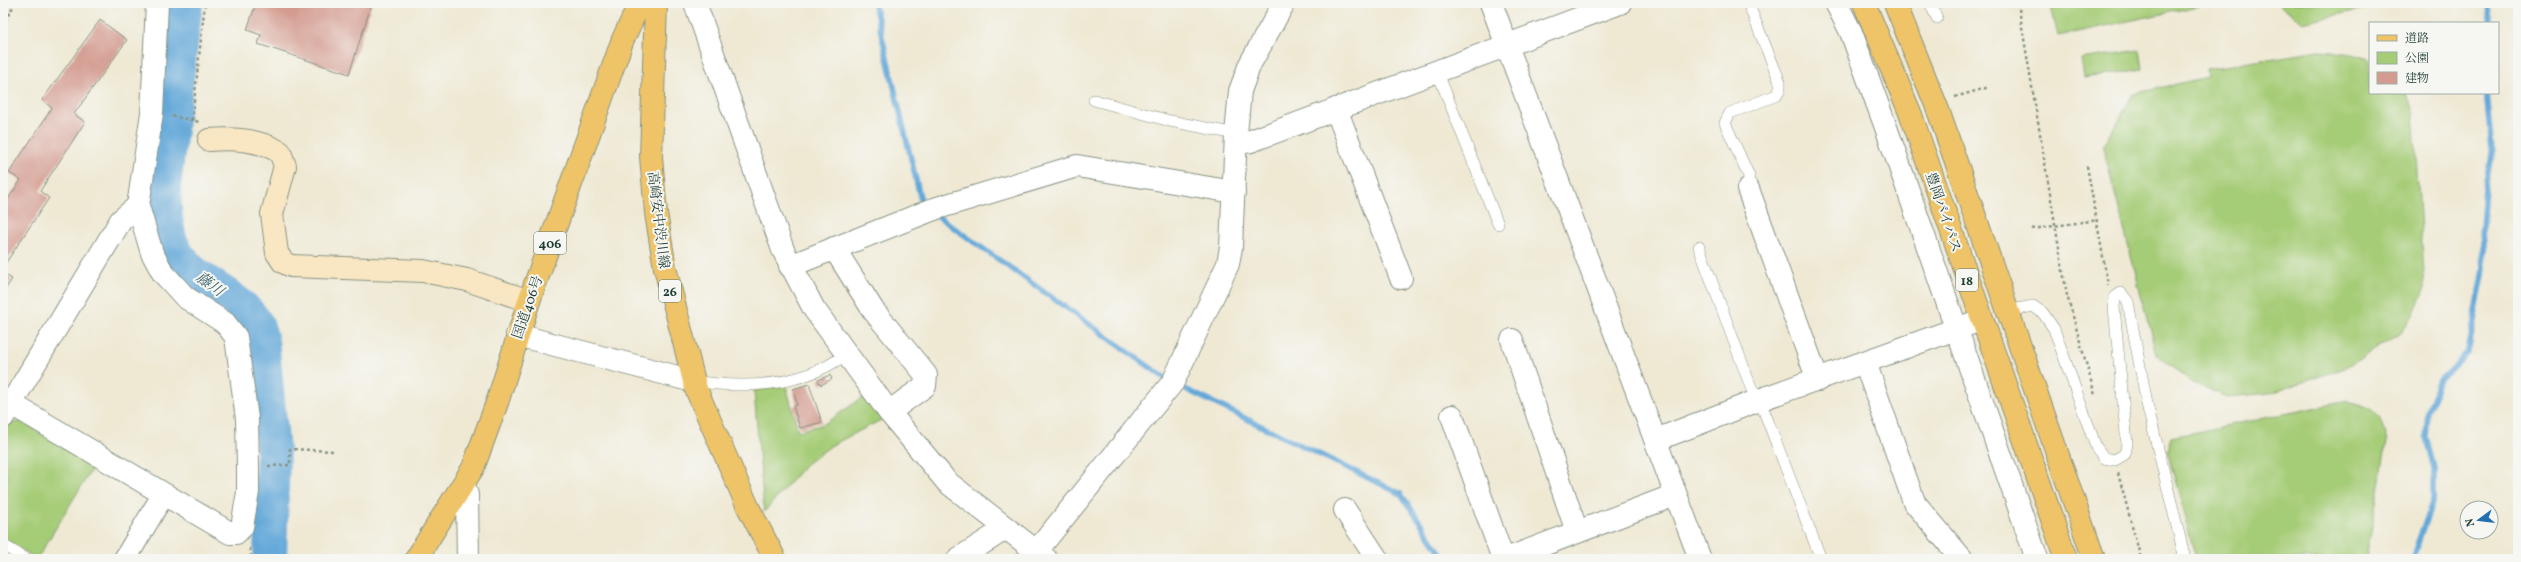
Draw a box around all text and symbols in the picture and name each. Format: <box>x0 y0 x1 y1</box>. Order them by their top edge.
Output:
legend <box>2369 22 2499 94</box>
text: 道路 <box>2405 31 2429 47</box>
text: 公園 <box>2405 51 2429 67</box>
text: 建物 <box>2405 71 2429 87</box>
street label: 高崎安中渋川線 <box>642 170 673 270</box>
street label: 豊岡バイパス <box>1920 170 1965 255</box>
road number: 406 <box>534 232 566 254</box>
water label: 藤川 <box>191 268 229 304</box>
road number: 18 <box>1956 269 1978 291</box>
street label: 国道406号 <box>509 273 548 342</box>
road number: 26 <box>659 280 681 302</box>
north arrow <box>2459 500 2499 540</box>
text: N <box>2463 516 2479 528</box>

